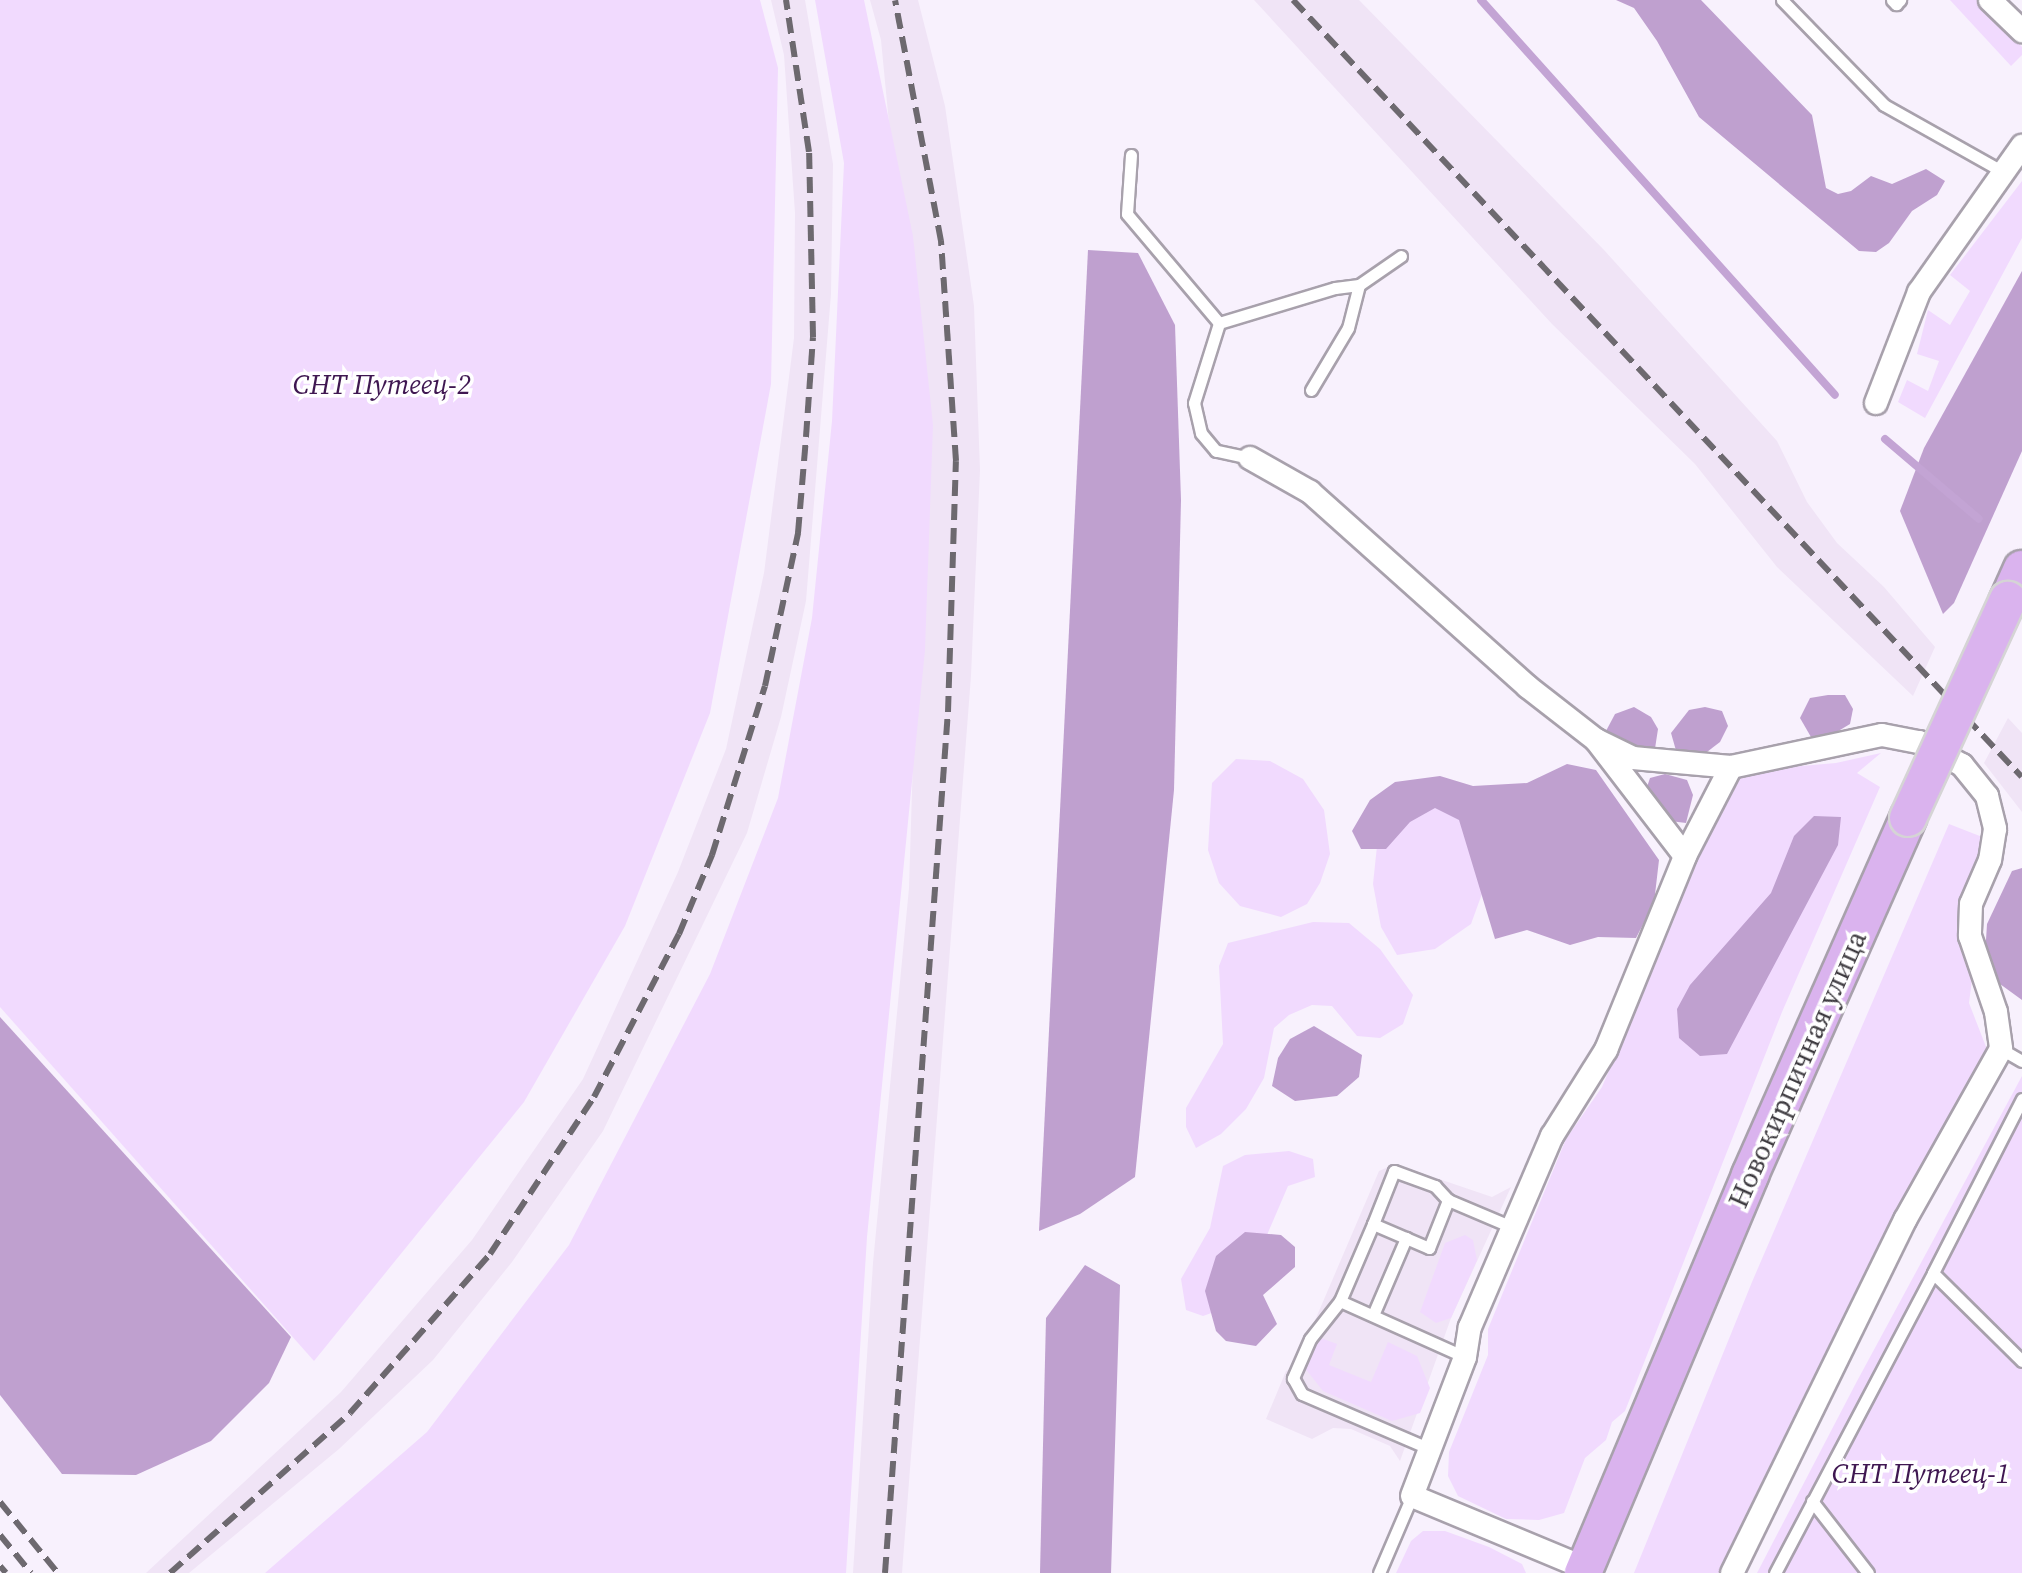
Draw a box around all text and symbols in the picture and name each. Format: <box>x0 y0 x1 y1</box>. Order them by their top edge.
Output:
park label: СНТ Путеец-2 <box>293 367 471 401</box>
street label: Новокирпичная улица <box>1721 925 1873 1213</box>
park label: СНТ Путеец-1 <box>1832 1456 2010 1490</box>

